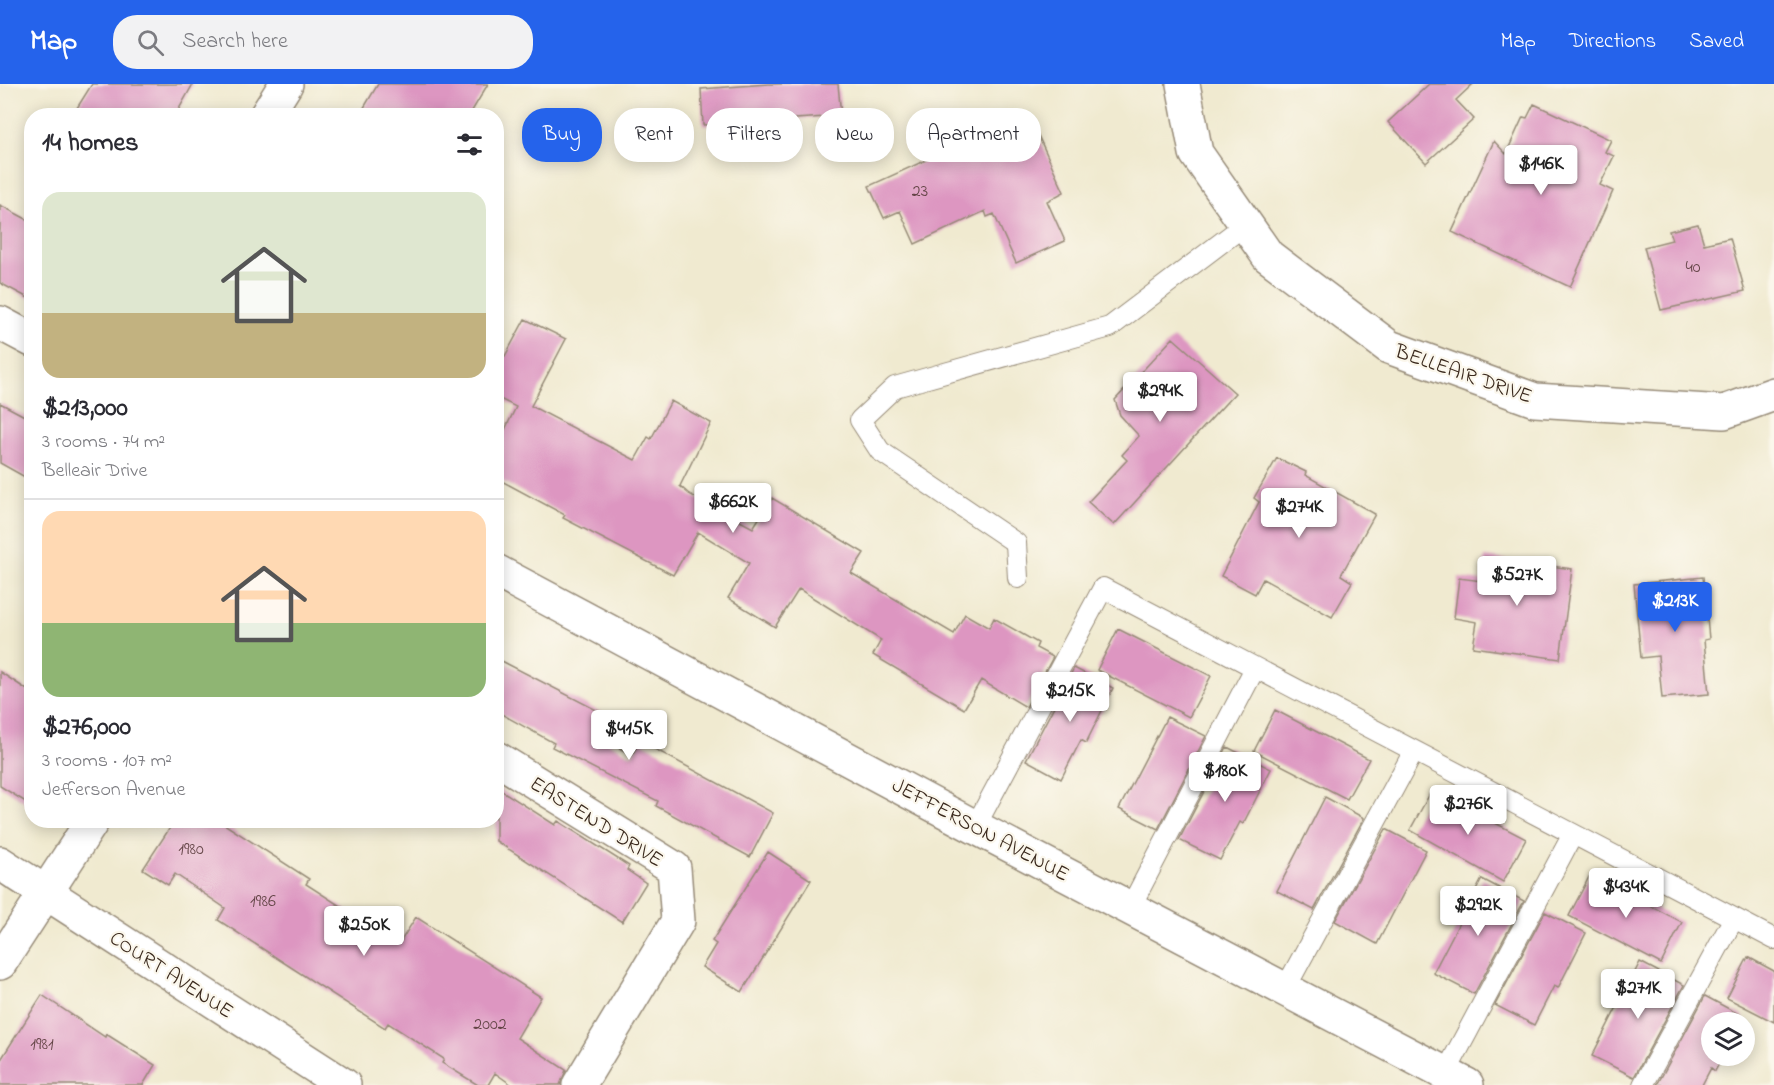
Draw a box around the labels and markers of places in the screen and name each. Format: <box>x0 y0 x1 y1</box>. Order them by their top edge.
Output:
pin: $146K <box>1499 145 1583 196</box>
pin: $294K <box>1118 372 1202 423</box>
pin: $662K <box>691 483 775 534</box>
pin: $274K <box>1257 488 1341 539</box>
pin: $527K <box>1475 556 1559 607</box>
pin: $213K <box>1633 582 1717 633</box>
pin: $215K <box>1028 672 1112 723</box>
pin: $415K <box>587 710 671 761</box>
pin: $180K <box>1183 752 1267 803</box>
pin: $276K <box>1426 785 1510 836</box>
pin: $434K <box>1584 868 1668 919</box>
pin: $292K <box>1436 886 1520 937</box>
pin: $250K <box>322 906 406 957</box>
pin: $271K <box>1596 969 1680 1020</box>

